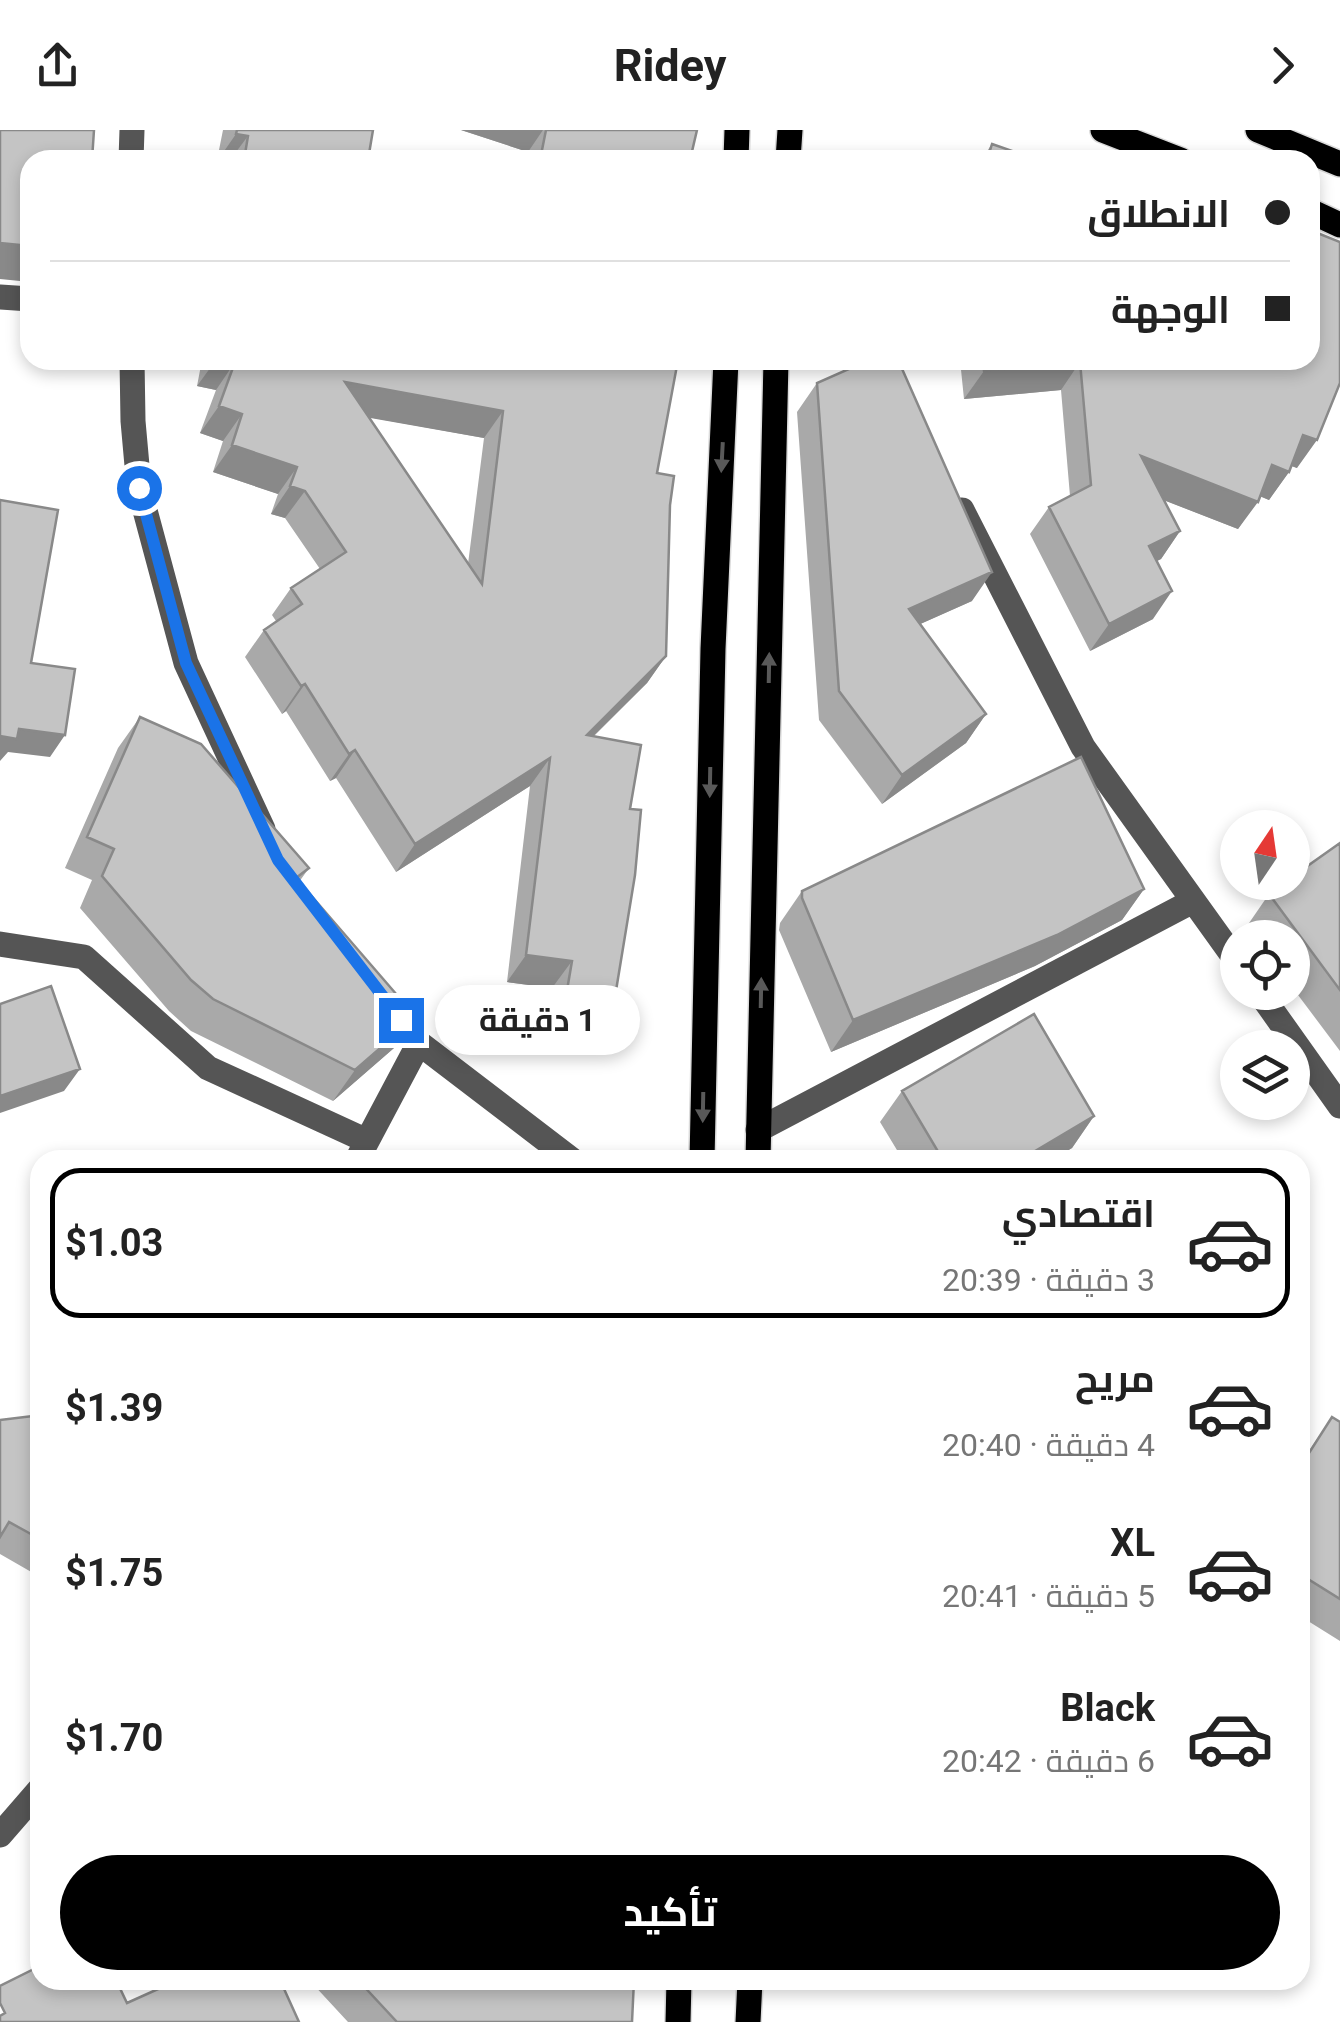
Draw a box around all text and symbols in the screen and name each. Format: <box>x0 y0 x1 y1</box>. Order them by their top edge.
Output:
icon: share <box>30 38 85 93</box>
icon: forward <box>1255 38 1310 93</box>
text: Ridey <box>614 39 726 92</box>
text: الانطلاق <box>1087 192 1230 236</box>
text: الوجهة <box>1111 288 1230 332</box>
one-way arrow <box>714 442 730 474</box>
route start <box>117 466 162 511</box>
one-way arrow <box>761 651 777 683</box>
one-way arrow <box>701 767 717 799</box>
north arrow <box>1220 810 1310 900</box>
map controls <box>1220 810 1310 1120</box>
button: locate <box>1220 920 1310 1010</box>
one-way arrow <box>754 976 770 1008</box>
callout: 1 دقيقة <box>436 985 641 1055</box>
route end <box>379 998 424 1043</box>
text: 1 دقيقة <box>479 1001 596 1039</box>
button: layers <box>1220 1030 1310 1120</box>
one-way arrow <box>695 1092 711 1124</box>
text: اقتصادي <box>1002 1192 1155 1236</box>
icon: car <box>1185 1198 1275 1288</box>
text: $1.03 <box>65 1221 163 1265</box>
text: 3 دقيقة · 20:39 <box>942 1261 1155 1299</box>
text: مريح <box>1075 1357 1155 1401</box>
icon: car <box>1185 1363 1275 1453</box>
text: $1.39 <box>65 1386 163 1430</box>
text: 4 دقيقة · 20:40 <box>942 1426 1155 1464</box>
text: XL <box>1110 1521 1155 1565</box>
icon: car <box>1185 1528 1275 1618</box>
text: $1.75 <box>65 1551 163 1595</box>
text: 5 دقيقة · 20:41 <box>942 1577 1155 1615</box>
text: Black <box>1060 1686 1155 1730</box>
icon: car <box>1185 1693 1275 1783</box>
text: $1.70 <box>65 1716 163 1760</box>
text: 6 دقيقة · 20:42 <box>942 1742 1155 1780</box>
button: تأكيد <box>60 1855 1280 1970</box>

